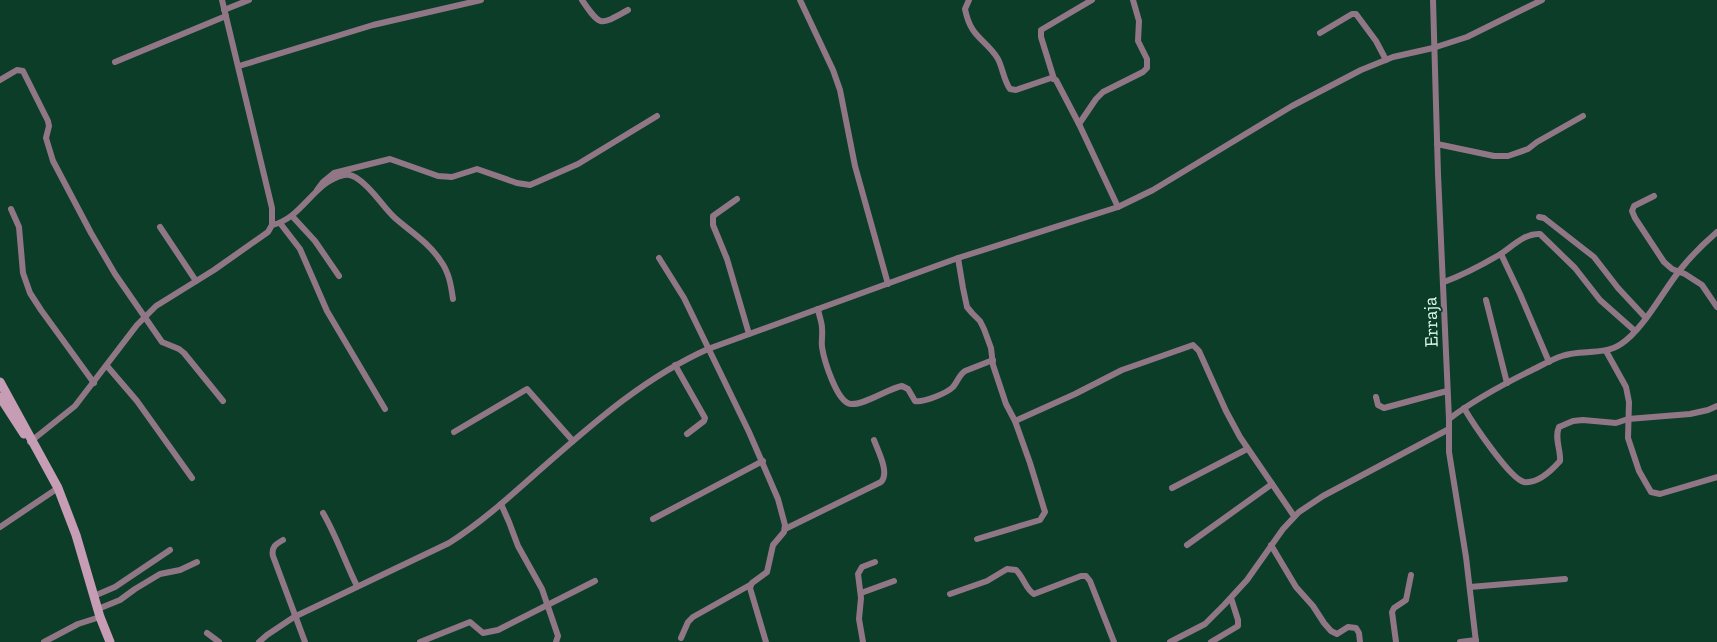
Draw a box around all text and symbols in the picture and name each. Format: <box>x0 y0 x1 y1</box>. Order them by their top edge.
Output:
street label: Erraja <box>1418 296 1443 348</box>

